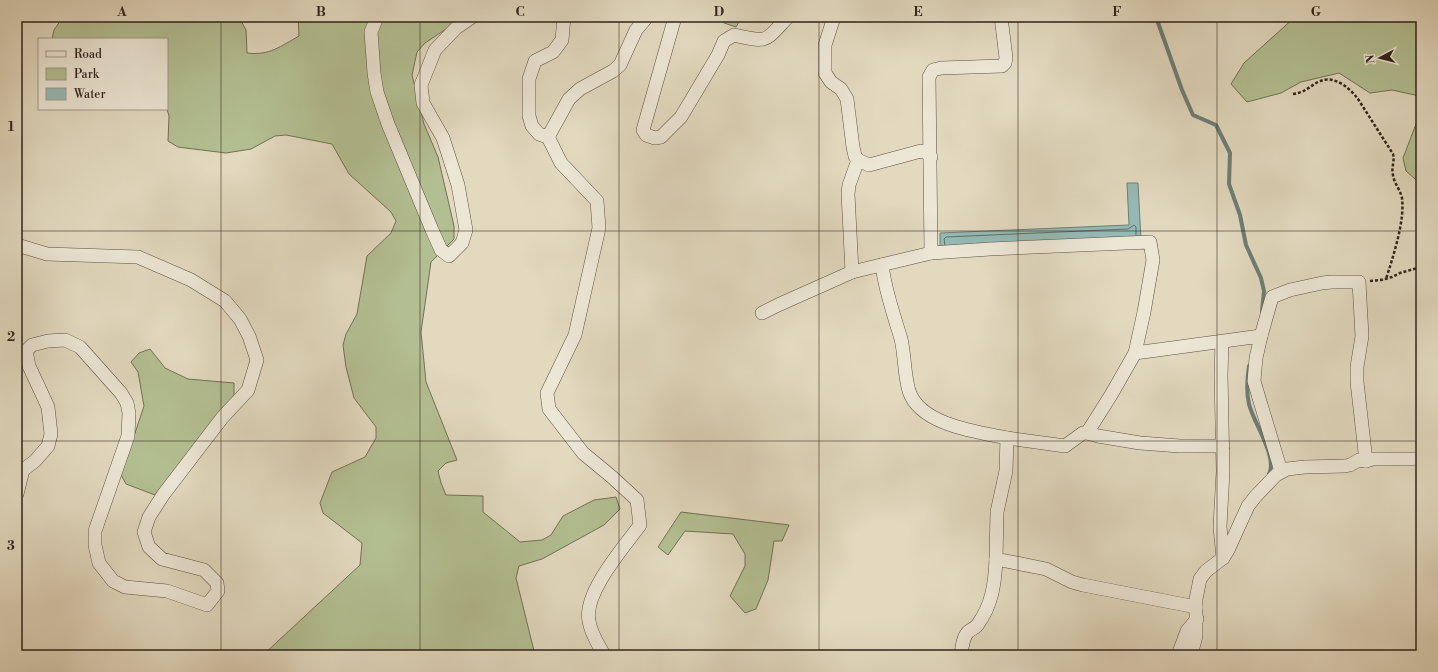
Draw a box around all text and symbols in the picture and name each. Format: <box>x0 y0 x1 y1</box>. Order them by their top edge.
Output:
text: A <box>116 4 127 20</box>
text: B <box>316 4 326 20</box>
text: C <box>515 4 525 20</box>
text: D <box>714 4 724 20</box>
text: E <box>913 4 923 20</box>
text: F <box>1112 4 1122 20</box>
text: G <box>1311 4 1322 20</box>
legend <box>38 38 168 110</box>
north arrow <box>1360 38 1400 78</box>
text: Road <box>74 47 102 62</box>
text: N <box>1364 54 1379 64</box>
text: Park <box>74 67 100 82</box>
text: Water <box>73 87 106 102</box>
text: 1 <box>8 119 15 135</box>
text: 2 <box>7 329 15 345</box>
text: 3 <box>7 538 15 554</box>

